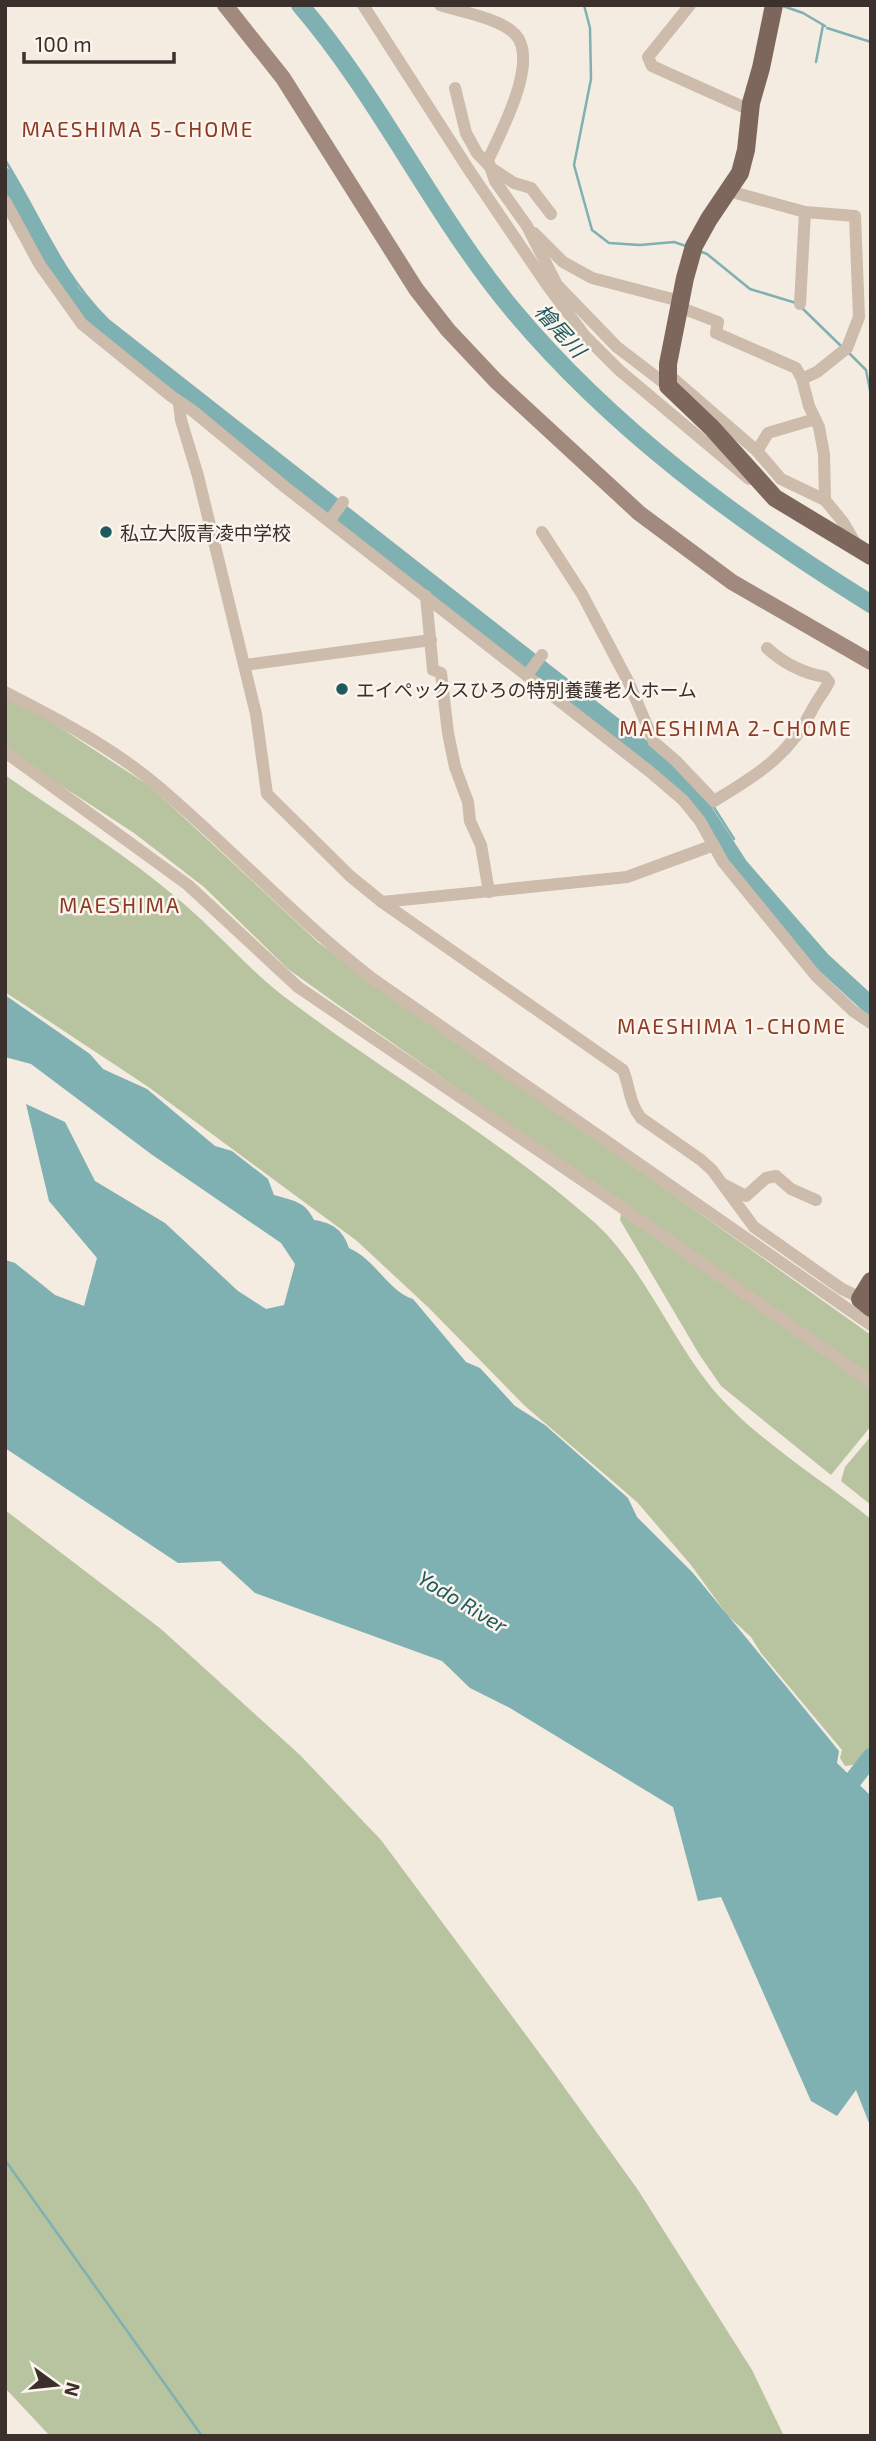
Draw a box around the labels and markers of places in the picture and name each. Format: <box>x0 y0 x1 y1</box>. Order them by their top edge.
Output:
place label: 私立大阪青凌中学校 <box>120 521 291 544</box>
marker: 私立大阪青凌中学校 <box>98 524 114 540</box>
place label: エイぺックスひろの特別養護老人ホーム <box>356 678 697 701</box>
marker: エイぺックスひろの特別養護老人ホーム <box>334 681 350 697</box>

